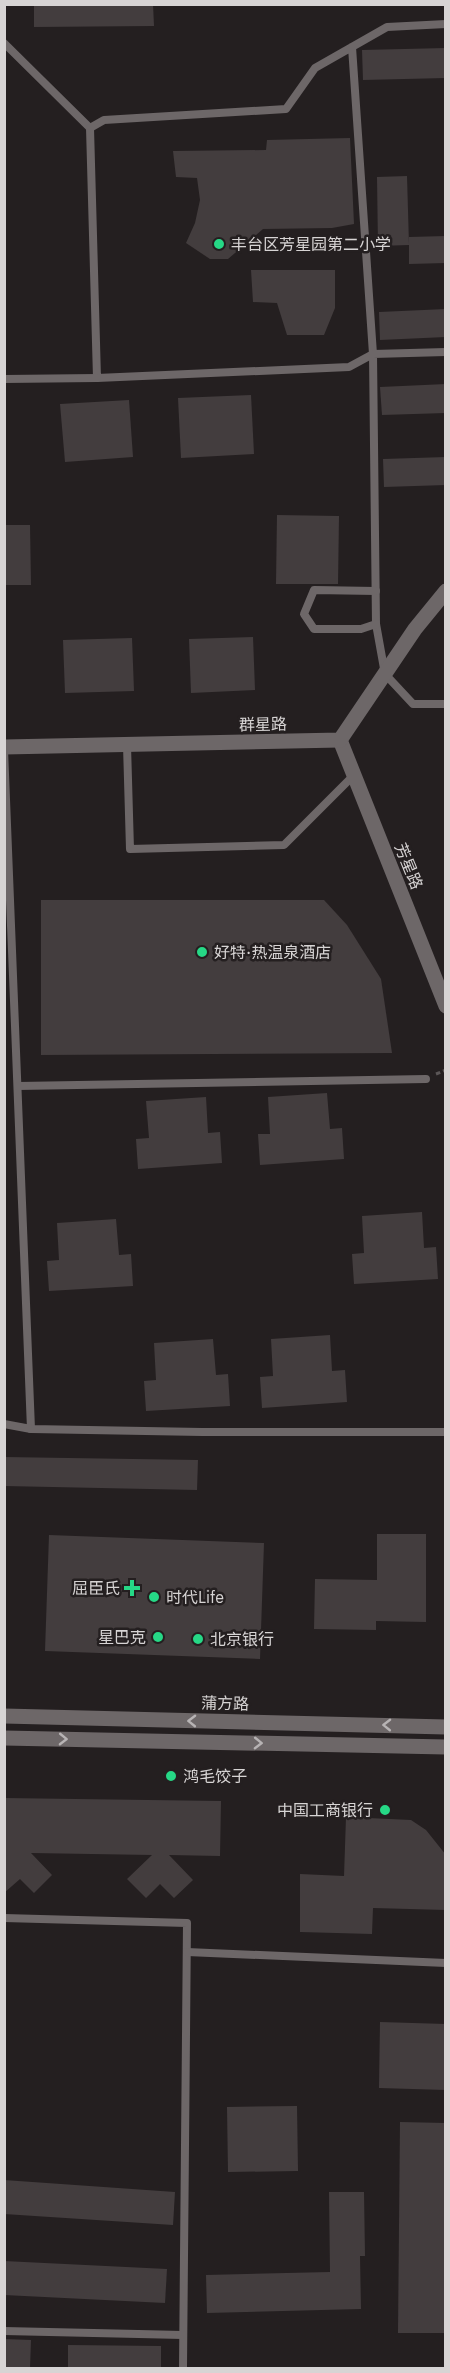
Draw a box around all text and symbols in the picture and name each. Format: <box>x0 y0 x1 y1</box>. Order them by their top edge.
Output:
place label: 丰台区芳星园第二小学 <box>231 234 391 254</box>
marker: 丰台区芳星园第二小学 <box>212 237 226 251</box>
street label: 群星路 <box>239 714 287 734</box>
street label: 芳星路 <box>391 840 427 892</box>
place label: 好特·热温泉酒店 <box>214 942 331 962</box>
marker: 好特·热温泉酒店 <box>195 945 209 959</box>
place label: 屈臣氏 <box>72 1578 120 1598</box>
marker: 屈臣氏 <box>125 1581 139 1595</box>
place label: 时代Life <box>166 1587 224 1607</box>
marker: 时代Life <box>147 1590 161 1604</box>
place label: 星巴克 <box>98 1627 146 1647</box>
place label: 北京银行 <box>210 1629 274 1649</box>
marker: 星巴克 <box>151 1630 165 1644</box>
marker: 北京银行 <box>191 1632 205 1646</box>
street label: 蒲方路 <box>201 1693 249 1713</box>
one-way arrow <box>188 1714 197 1727</box>
one-way arrow <box>383 1719 392 1732</box>
one-way arrow <box>58 1733 67 1746</box>
one-way arrow <box>253 1737 262 1749</box>
place label: 鸿毛饺子 <box>183 1766 247 1786</box>
marker: 鸿毛饺子 <box>164 1769 178 1783</box>
place label: 中国工商银行 <box>277 1800 373 1820</box>
marker: 中国工商银行 <box>378 1803 392 1817</box>

